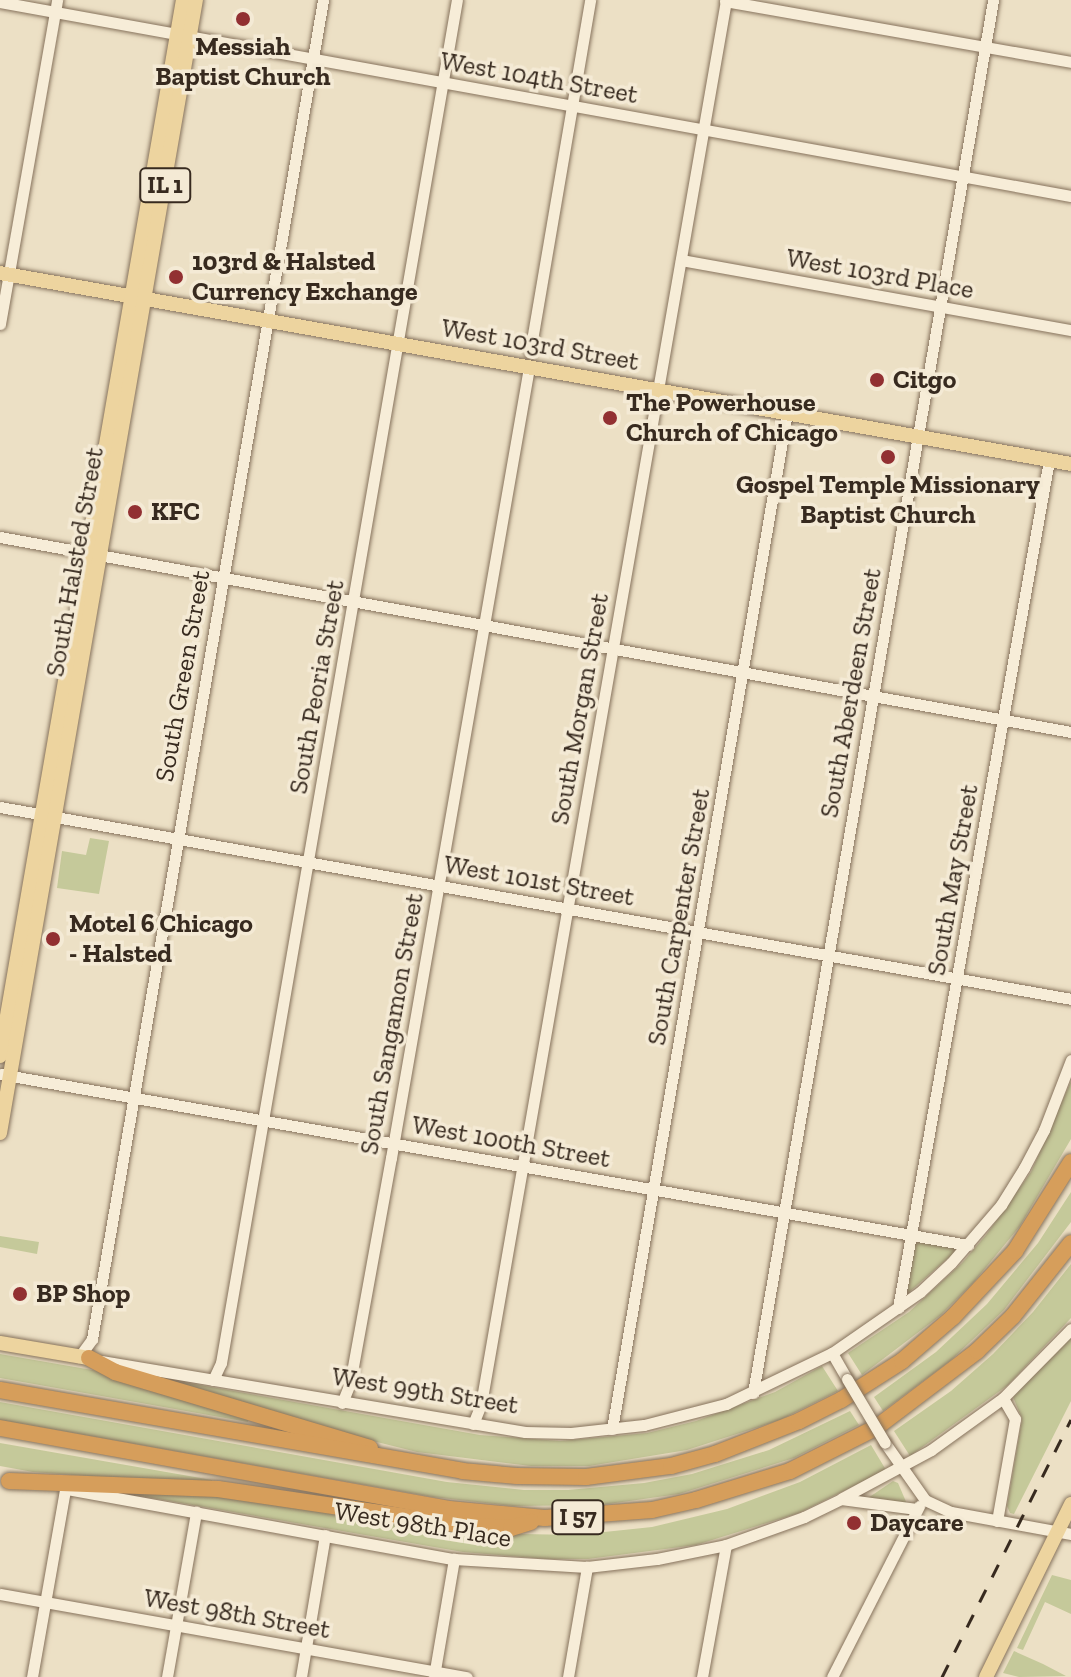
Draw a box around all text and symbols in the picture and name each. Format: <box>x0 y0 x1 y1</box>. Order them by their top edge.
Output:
marker: Messiah Baptist Church <box>234 10 252 28</box>
place label: Messiah Baptist Church <box>155 31 331 92</box>
street label: West 104th Street <box>438 45 640 111</box>
road number: IL 1 <box>137 165 193 205</box>
street label: West 103rd Place <box>784 242 976 306</box>
place label: 103rd & Halsted Currency Exchange <box>192 246 418 308</box>
marker: 103rd & Halsted Currency Exchange <box>167 268 185 286</box>
street label: West 103rd Street <box>439 312 641 378</box>
place label: Citgo <box>893 364 956 396</box>
marker: Citgo <box>868 371 886 389</box>
place label: The Powerhouse Church of Chicago <box>626 387 838 448</box>
marker: The Powerhouse Church of Chicago <box>601 409 619 427</box>
street label: South Halsted Street <box>39 445 111 679</box>
marker: Gospel Temple Missionary Baptist Church <box>879 448 897 466</box>
place label: Gospel Temple Missionary Baptist Church <box>736 469 1040 530</box>
place label: KFC <box>151 496 200 528</box>
marker: KFC <box>126 503 144 521</box>
street label: South Aberdeen Street <box>814 565 888 821</box>
street label: South Green Street <box>149 568 217 784</box>
street label: South Peoria Street <box>283 577 351 797</box>
street label: South Morgan Street <box>544 591 616 827</box>
street label: South May Street <box>921 782 985 978</box>
street label: South Carpenter Street <box>641 786 717 1048</box>
street label: West 101st Street <box>441 849 637 913</box>
street label: South Sangamon Street <box>354 891 430 1157</box>
place label: Motel 6 Chicago - Halsted <box>69 908 253 970</box>
marker: Motel 6 Chicago - Halsted <box>44 930 62 948</box>
street label: West 100th Street <box>409 1109 613 1175</box>
place label: BP Shop <box>36 1278 131 1310</box>
marker: BP Shop <box>11 1285 29 1303</box>
street label: West 99th Street <box>329 1361 521 1421</box>
street label: West 98th Place <box>332 1496 514 1554</box>
road number: I 57 <box>550 1497 606 1537</box>
place label: Daycare <box>870 1507 964 1539</box>
marker: Daycare <box>845 1514 863 1532</box>
street label: West 98th Street <box>141 1582 333 1646</box>

